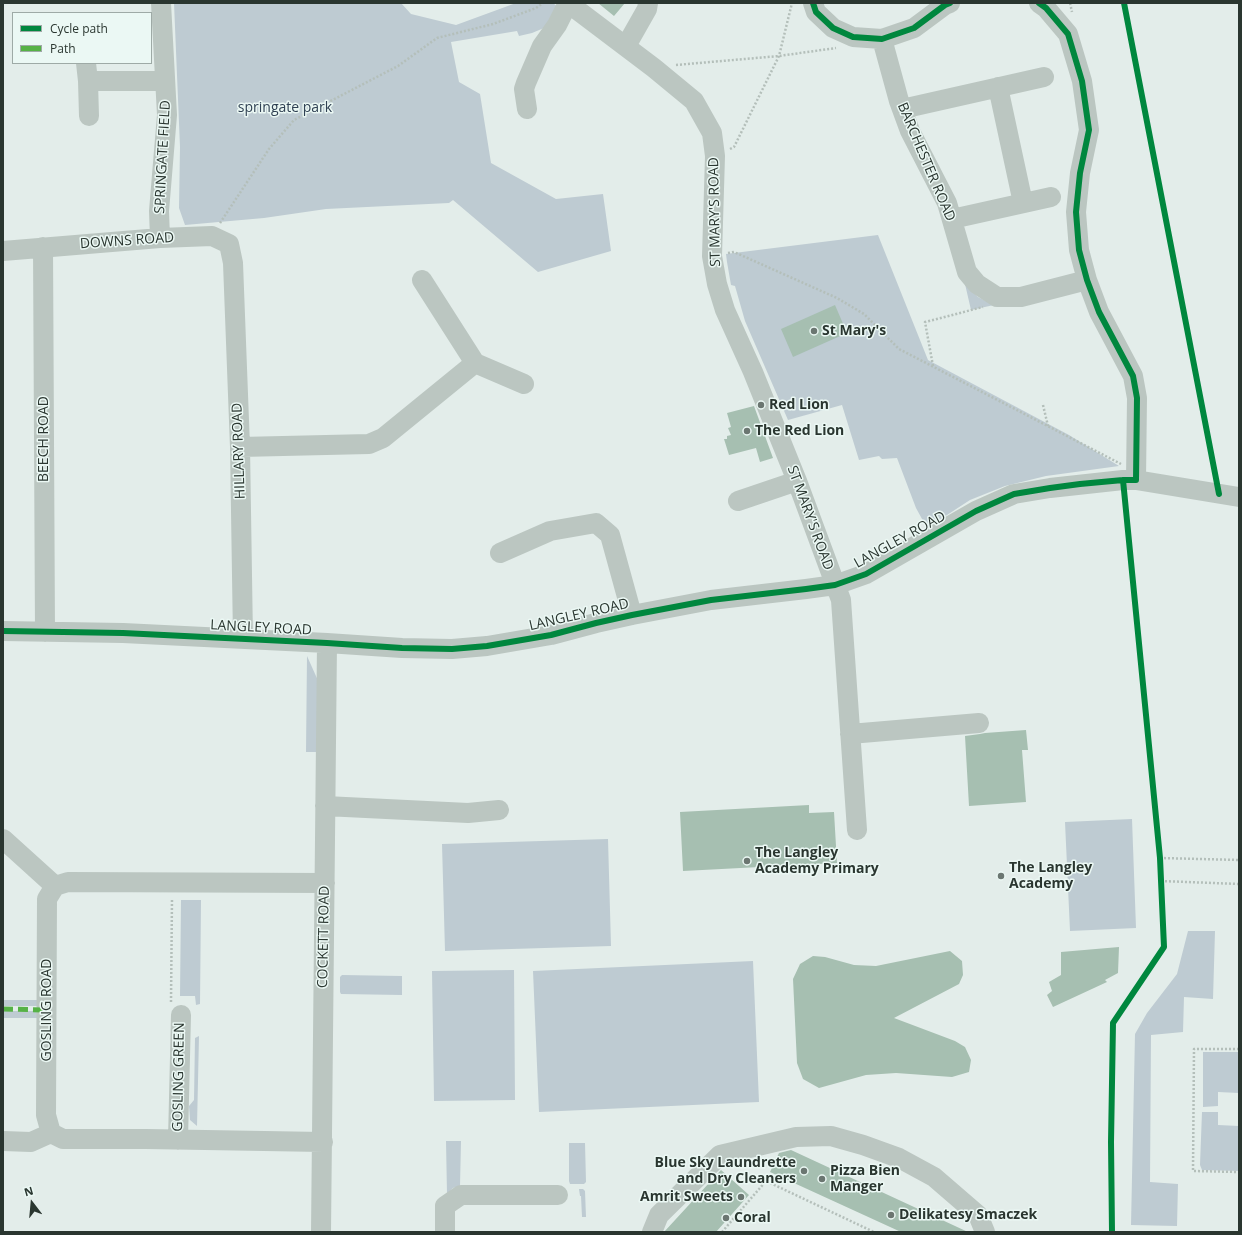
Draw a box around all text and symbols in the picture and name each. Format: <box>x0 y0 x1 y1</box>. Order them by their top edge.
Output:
legend <box>12 12 152 64</box>
text: Cycle path <box>50 20 108 37</box>
text: Path <box>50 40 76 57</box>
street label: SPRINGATE FIELD <box>152 100 174 214</box>
park label: springate park <box>238 100 332 116</box>
street label: BARCHESTER ROAD <box>893 100 959 224</box>
street label: ST MARY'S ROAD <box>706 157 724 267</box>
street label: DOWNS ROAD <box>79 229 175 253</box>
place label: St Mary's <box>822 323 886 339</box>
marker: St Mary's <box>809 326 819 336</box>
street label: BEECH ROAD <box>36 396 52 482</box>
place label: Red Lion <box>769 397 829 413</box>
marker: Red Lion <box>756 400 766 410</box>
street label: HILLARY ROAD <box>229 403 249 499</box>
place label: The Red Lion <box>755 423 844 439</box>
marker: The Red Lion <box>742 426 752 436</box>
street label: ST MARY'S ROAD <box>783 464 837 572</box>
street label: LANGLEY ROAD <box>851 508 949 572</box>
street label: LANGLEY ROAD <box>527 595 631 635</box>
street label: LANGLEY ROAD <box>210 617 312 639</box>
place label: The Langley Academy Primary <box>755 845 879 878</box>
marker: The Langley Academy Primary <box>742 856 752 866</box>
place label: The Langley Academy <box>1009 860 1092 892</box>
marker: The Langley Academy <box>996 871 1006 881</box>
street label: COCKETT ROAD <box>315 886 333 988</box>
street label: GOSLING ROAD <box>39 959 55 1061</box>
street label: GOSLING GREEN <box>170 1022 188 1132</box>
place label: Blue Sky Laundrette and Dry Cleaners <box>655 1155 796 1188</box>
place label: Pizza Bien Manger <box>830 1163 900 1196</box>
marker: Blue Sky Laundrette and Dry Cleaners <box>799 1166 809 1176</box>
marker: Pizza Bien Manger <box>817 1174 827 1184</box>
north arrow <box>12 1183 52 1223</box>
text: N <box>22 1183 35 1199</box>
place label: Amrit Sweets <box>640 1189 733 1205</box>
marker: Amrit Sweets <box>736 1192 746 1202</box>
place label: Delikatesy Smaczek <box>899 1207 1037 1223</box>
place label: Coral <box>734 1210 771 1226</box>
marker: Delikatesy Smaczek <box>886 1210 896 1220</box>
marker: Coral <box>721 1213 731 1223</box>

